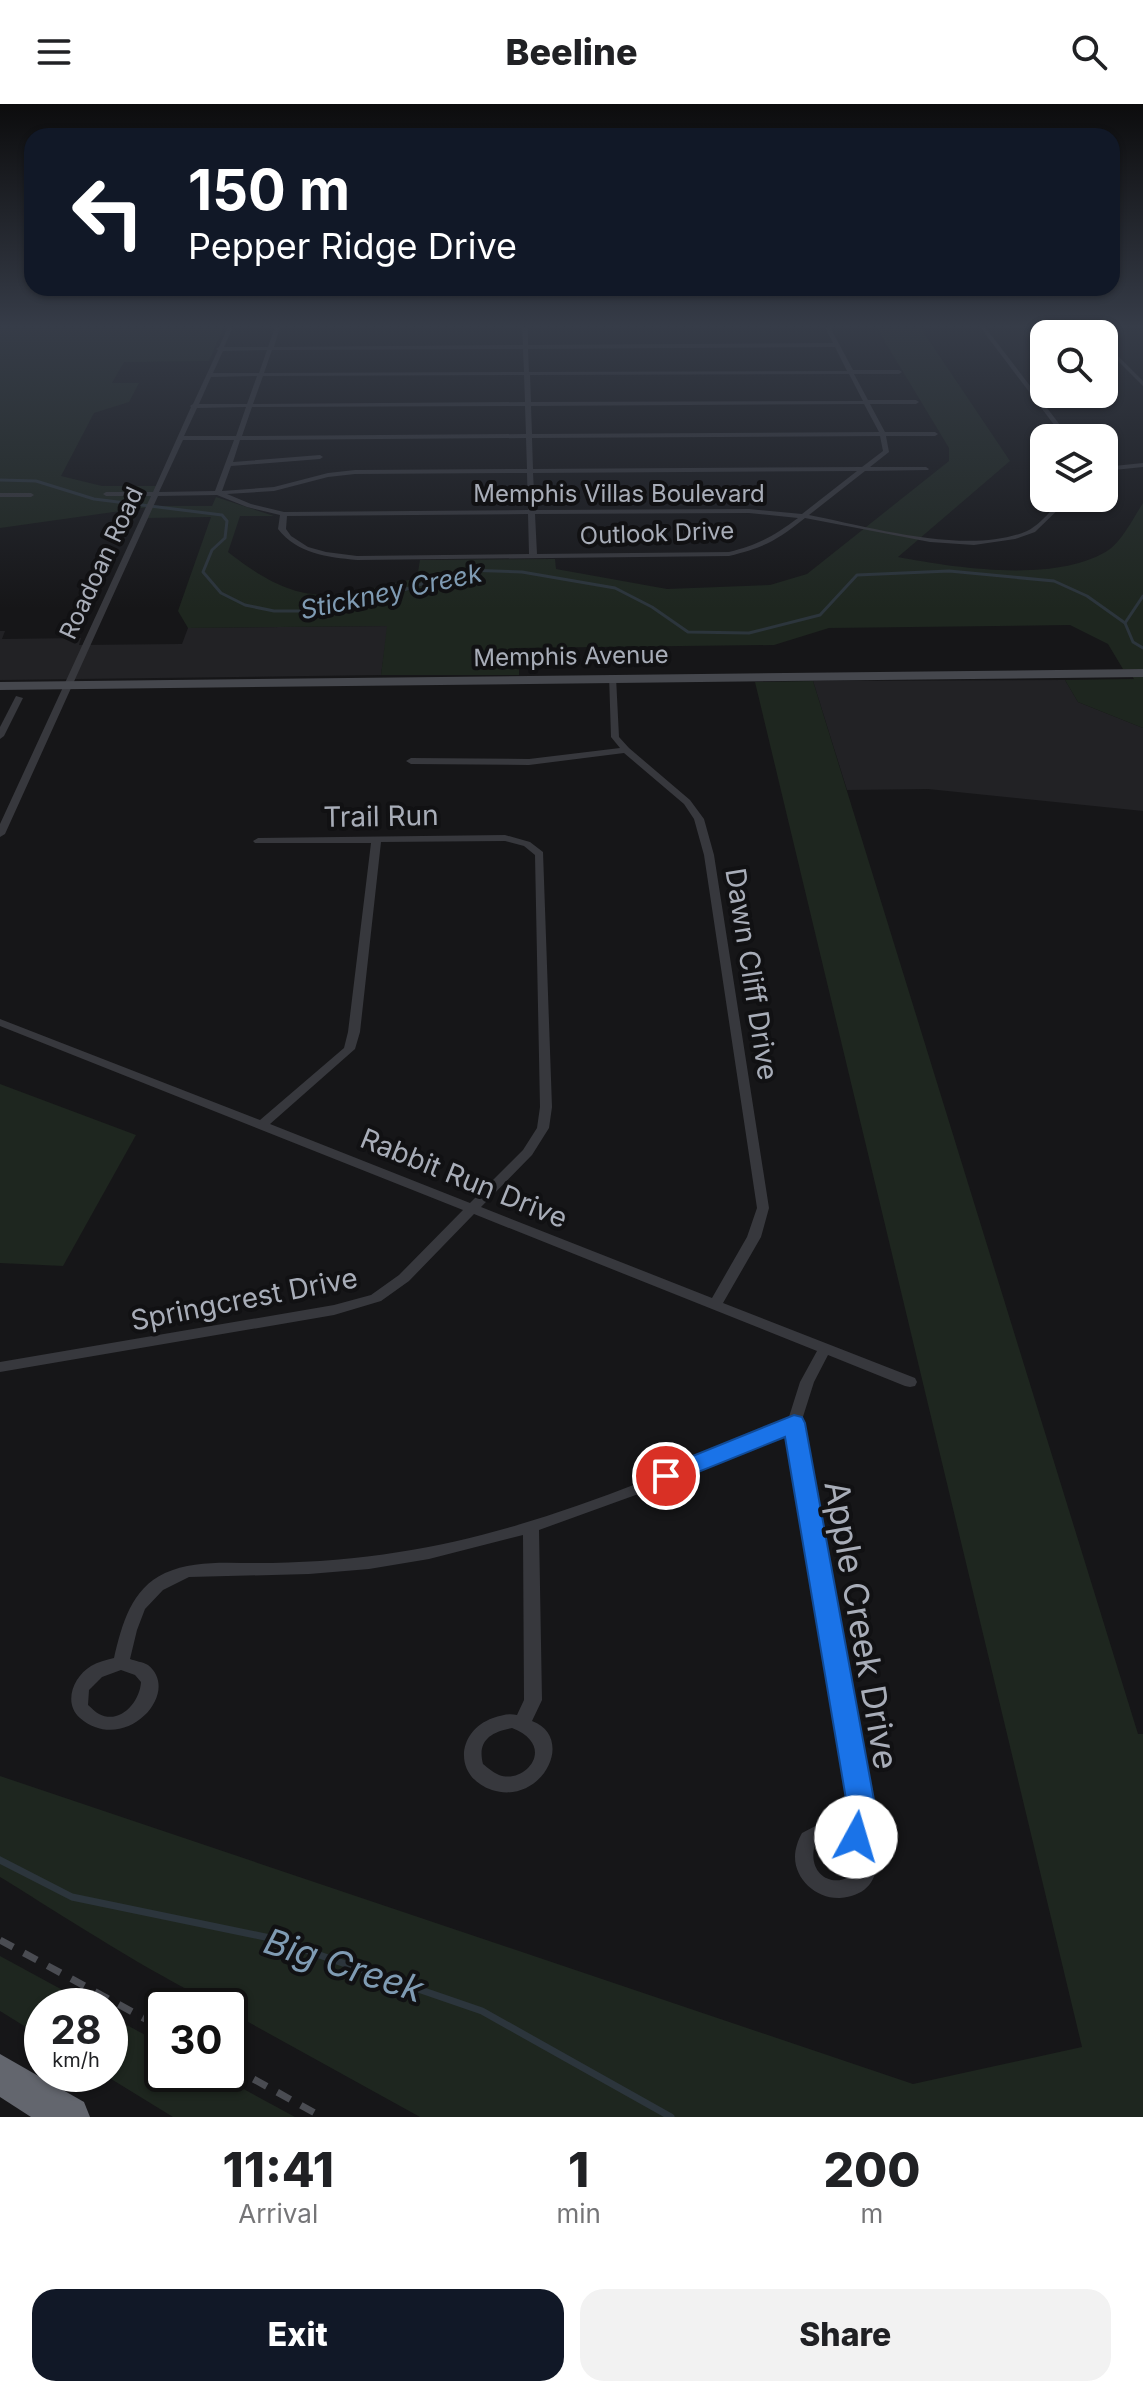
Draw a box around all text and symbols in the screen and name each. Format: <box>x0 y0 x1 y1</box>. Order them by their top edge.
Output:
icon: menu <box>32 30 76 74</box>
text: Beeline <box>505 30 638 74</box>
icon: search <box>1067 30 1111 74</box>
text: 150 m <box>188 156 350 224</box>
icon: left <box>56 160 160 264</box>
text: Pepper Ridge Drive <box>188 224 517 268</box>
map controls <box>1030 320 1118 512</box>
button: search <box>1030 320 1118 408</box>
button: layers <box>1030 424 1118 512</box>
street label: Memphis Villas Boulevard <box>473 479 765 508</box>
street label: Roadoan Road <box>53 482 149 644</box>
street label: Outlook Drive <box>579 516 735 550</box>
water label: Stickney Creek <box>297 556 485 625</box>
street label: Memphis Avenue <box>473 640 669 672</box>
street label: Trail Run <box>323 798 439 834</box>
street label: Dawn Cliff Drive <box>718 866 786 1082</box>
street label: Rabbit Run Drive <box>356 1121 572 1235</box>
street label: Springcrest Drive <box>128 1260 360 1338</box>
pin <box>632 1442 700 1510</box>
icon: arrive <box>644 1454 688 1498</box>
street label: Apple Creek Drive <box>816 1478 908 1772</box>
position arrow <box>814 1795 898 1879</box>
water label: Big Creek <box>259 1919 430 2012</box>
speed limit sign: 30 <box>144 1988 248 2092</box>
text: 28 <box>50 2005 102 2054</box>
text: km/h <box>52 2048 100 2072</box>
text: 11:41 <box>223 2140 334 2199</box>
text: 1 <box>568 2140 589 2199</box>
text: 200 <box>823 2140 920 2199</box>
text: Arrival <box>238 2198 318 2229</box>
text: min <box>556 2198 601 2229</box>
text: m <box>861 2198 883 2229</box>
button: Exit <box>32 2289 564 2381</box>
button: Share <box>580 2289 1111 2381</box>

